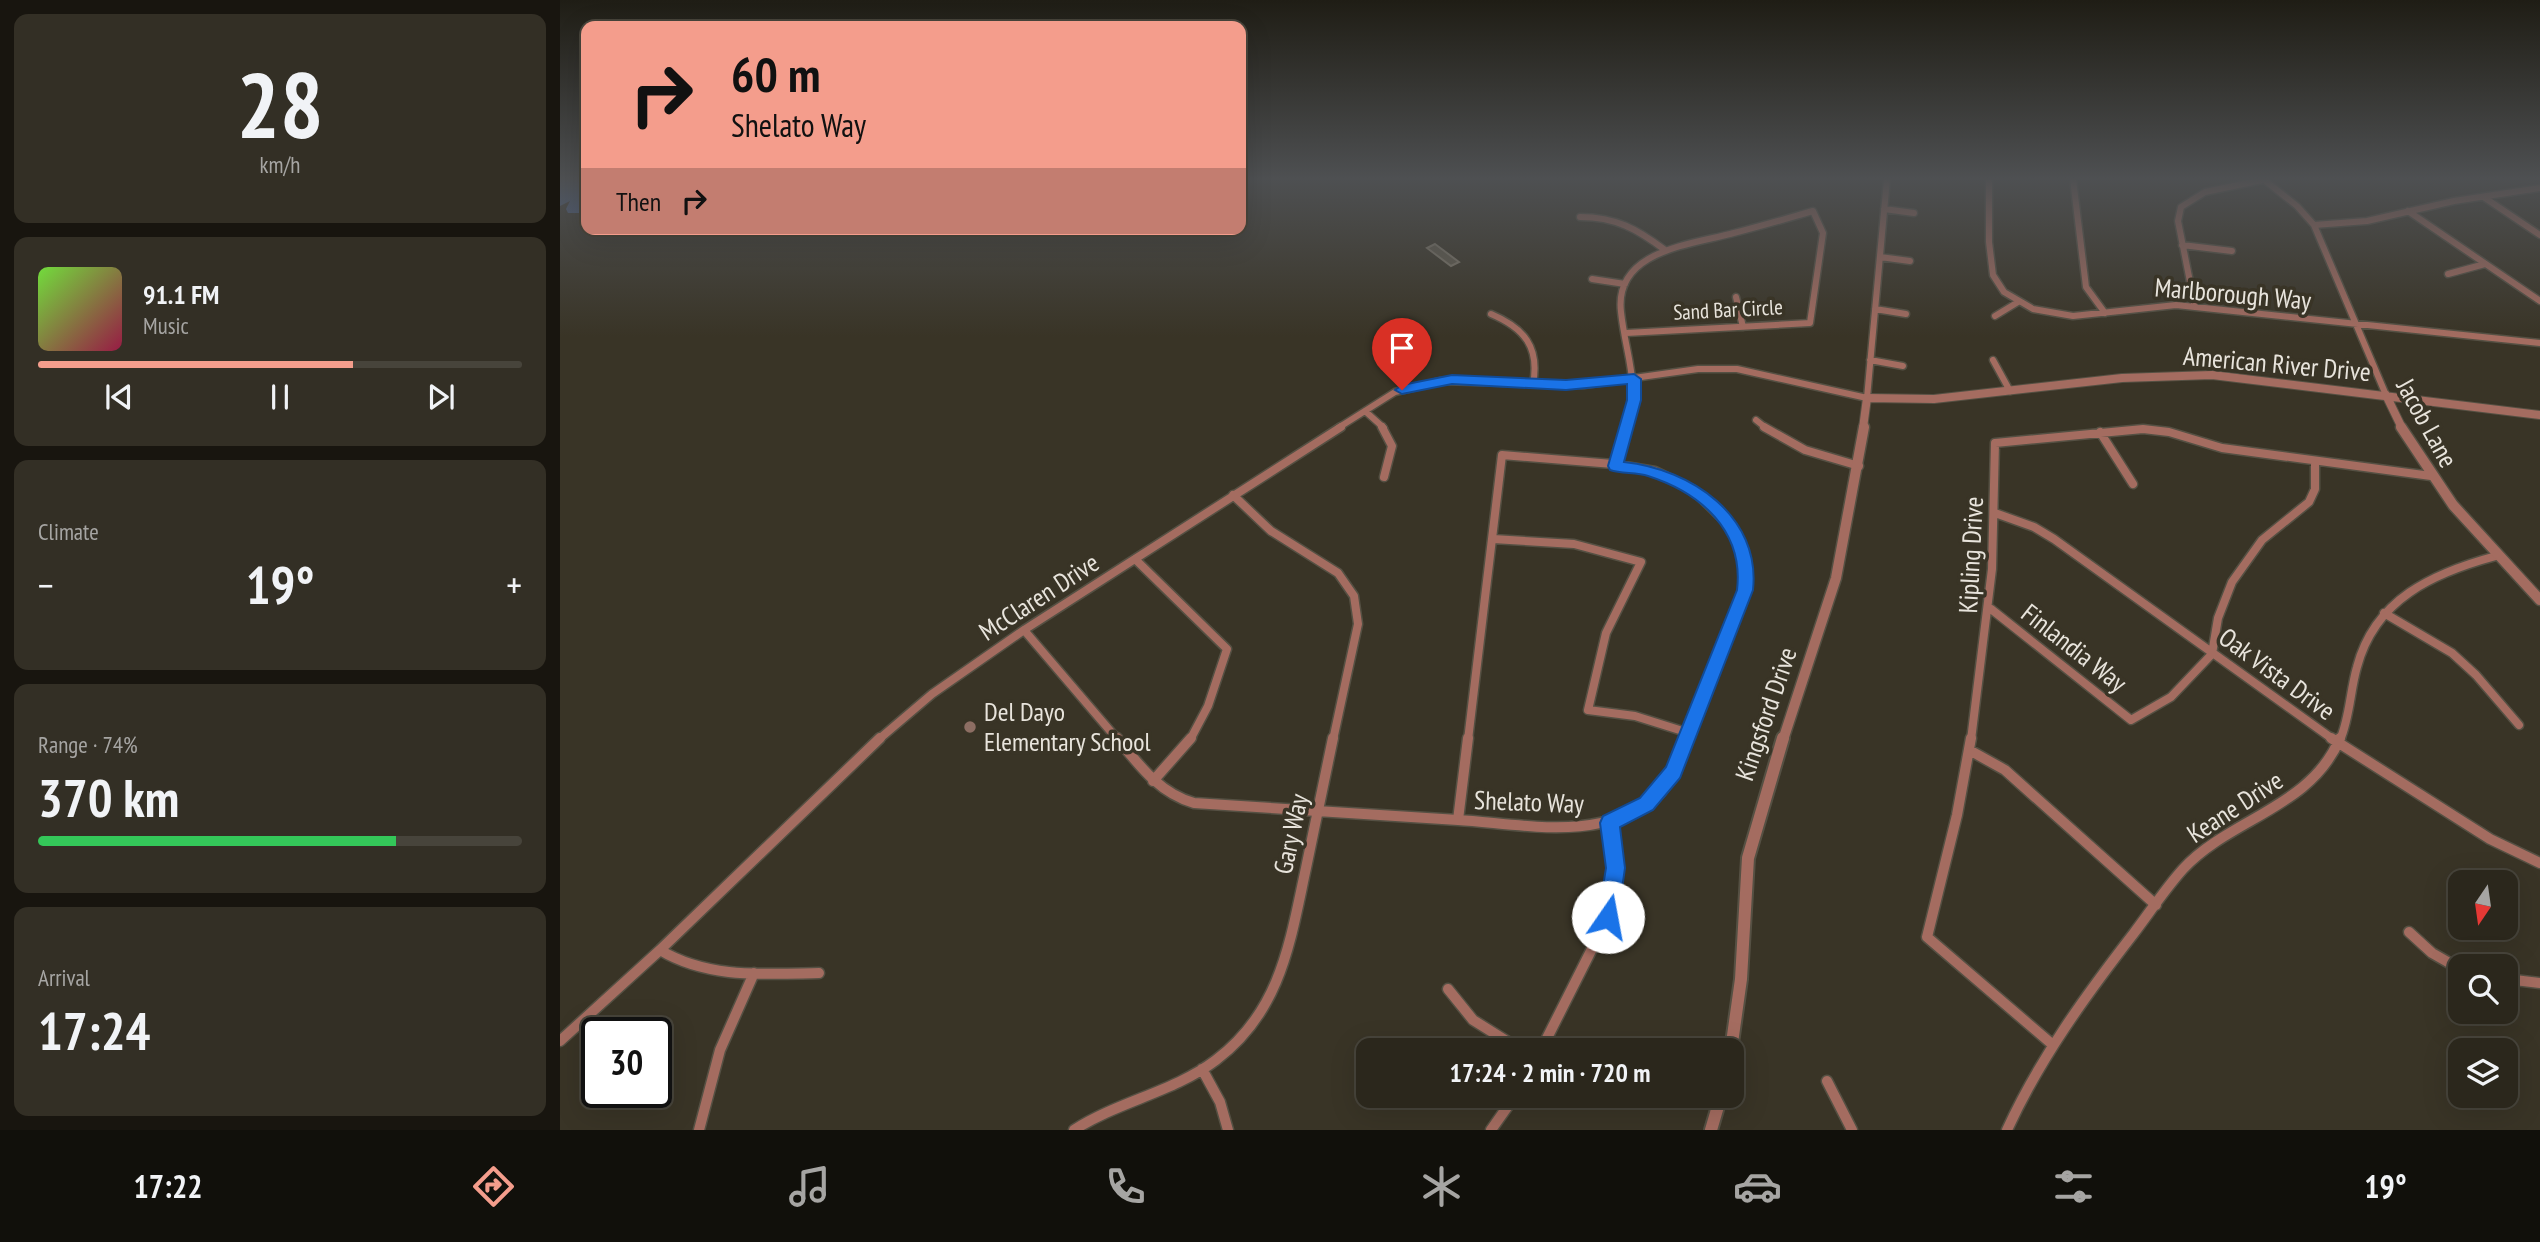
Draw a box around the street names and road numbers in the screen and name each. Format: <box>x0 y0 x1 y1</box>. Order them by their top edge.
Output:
street label: Marlborough Way <box>2153 270 2313 317</box>
street label: Sand Bar Circle <box>1673 293 1783 326</box>
street label: American River Drive <box>2182 339 2372 388</box>
street label: Jacob Lane <box>2389 372 2465 473</box>
street label: Kipling Drive <box>1951 496 1990 614</box>
street label: McClaren Drive <box>973 546 1105 648</box>
street label: Finlandia Way <box>2015 596 2134 699</box>
street label: Oak Vista Drive <box>2213 620 2342 727</box>
street label: Kingsford Drive <box>1727 643 1804 785</box>
street label: Keane Drive <box>2181 763 2289 850</box>
street label: Shelato Way <box>1474 783 1585 820</box>
street label: Gary Way <box>1266 791 1315 877</box>

